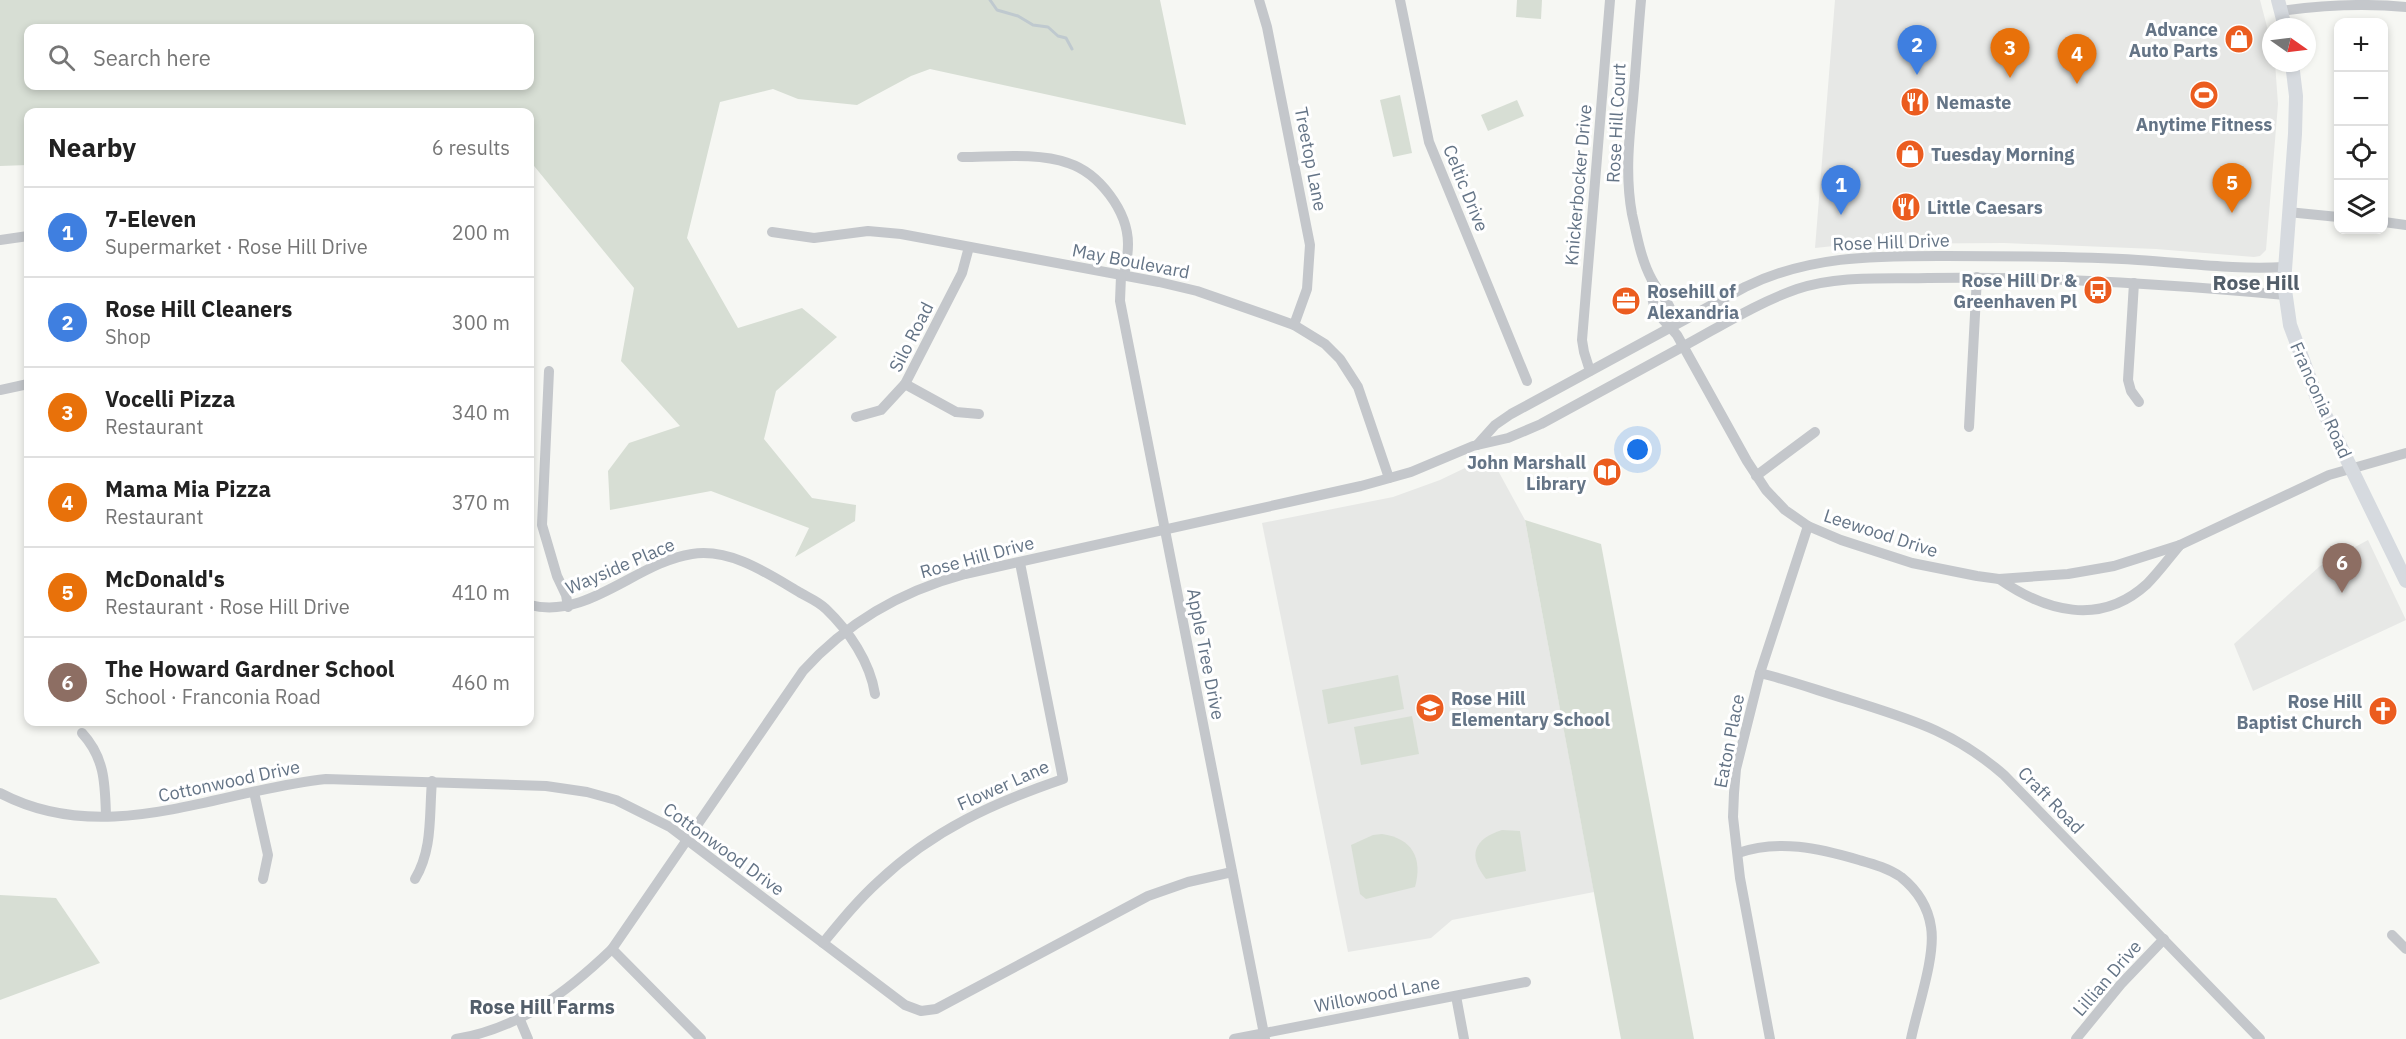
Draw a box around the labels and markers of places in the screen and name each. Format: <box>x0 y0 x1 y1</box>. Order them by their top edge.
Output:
place label: Advance Auto Parts <box>2129 18 2218 62</box>
shop icon: Advance Auto Parts <box>2223 23 2255 55</box>
pin: 2 <box>1898 26 1936 75</box>
pin: 3 <box>1990 28 2030 78</box>
pin: 4 <box>2058 34 2096 84</box>
sports icon: Anytime Fitness <box>2188 79 2220 111</box>
restaurant icon: Nemaste <box>1899 86 1931 118</box>
place label: Nemaste <box>1936 91 2011 114</box>
place label: Anytime Fitness <box>2136 113 2272 136</box>
shop icon: Tuesday Morning <box>1894 138 1926 170</box>
place label: Tuesday Morning <box>1931 143 2074 166</box>
pin: 5 <box>2212 164 2252 213</box>
pin: 1 <box>1822 166 1860 215</box>
restaurant icon: Little Caesars <box>1890 191 1922 223</box>
place label: Little Caesars <box>1927 196 2043 219</box>
place label: Rose Hill Dr & Greenhaven Pl <box>1953 269 2078 313</box>
bus stop icon: Rose Hill Dr & Greenhaven Pl <box>2082 274 2114 306</box>
place label: Rosehill of Alexandria <box>1647 280 1739 324</box>
office icon: Rosehill of Alexandria <box>1610 285 1642 317</box>
place label: John Marshall Library <box>1467 451 1587 495</box>
library icon: John Marshall Library <box>1591 456 1623 488</box>
pin: 6 <box>2322 544 2362 593</box>
place label: Rose Hill Elementary School <box>1451 687 1610 731</box>
place label: Rose Hill Baptist Church <box>2236 690 2363 734</box>
school or university icon: Rose Hill Elementary School <box>1414 692 1446 724</box>
church icon: Rose Hill Baptist Church <box>2367 695 2399 727</box>

